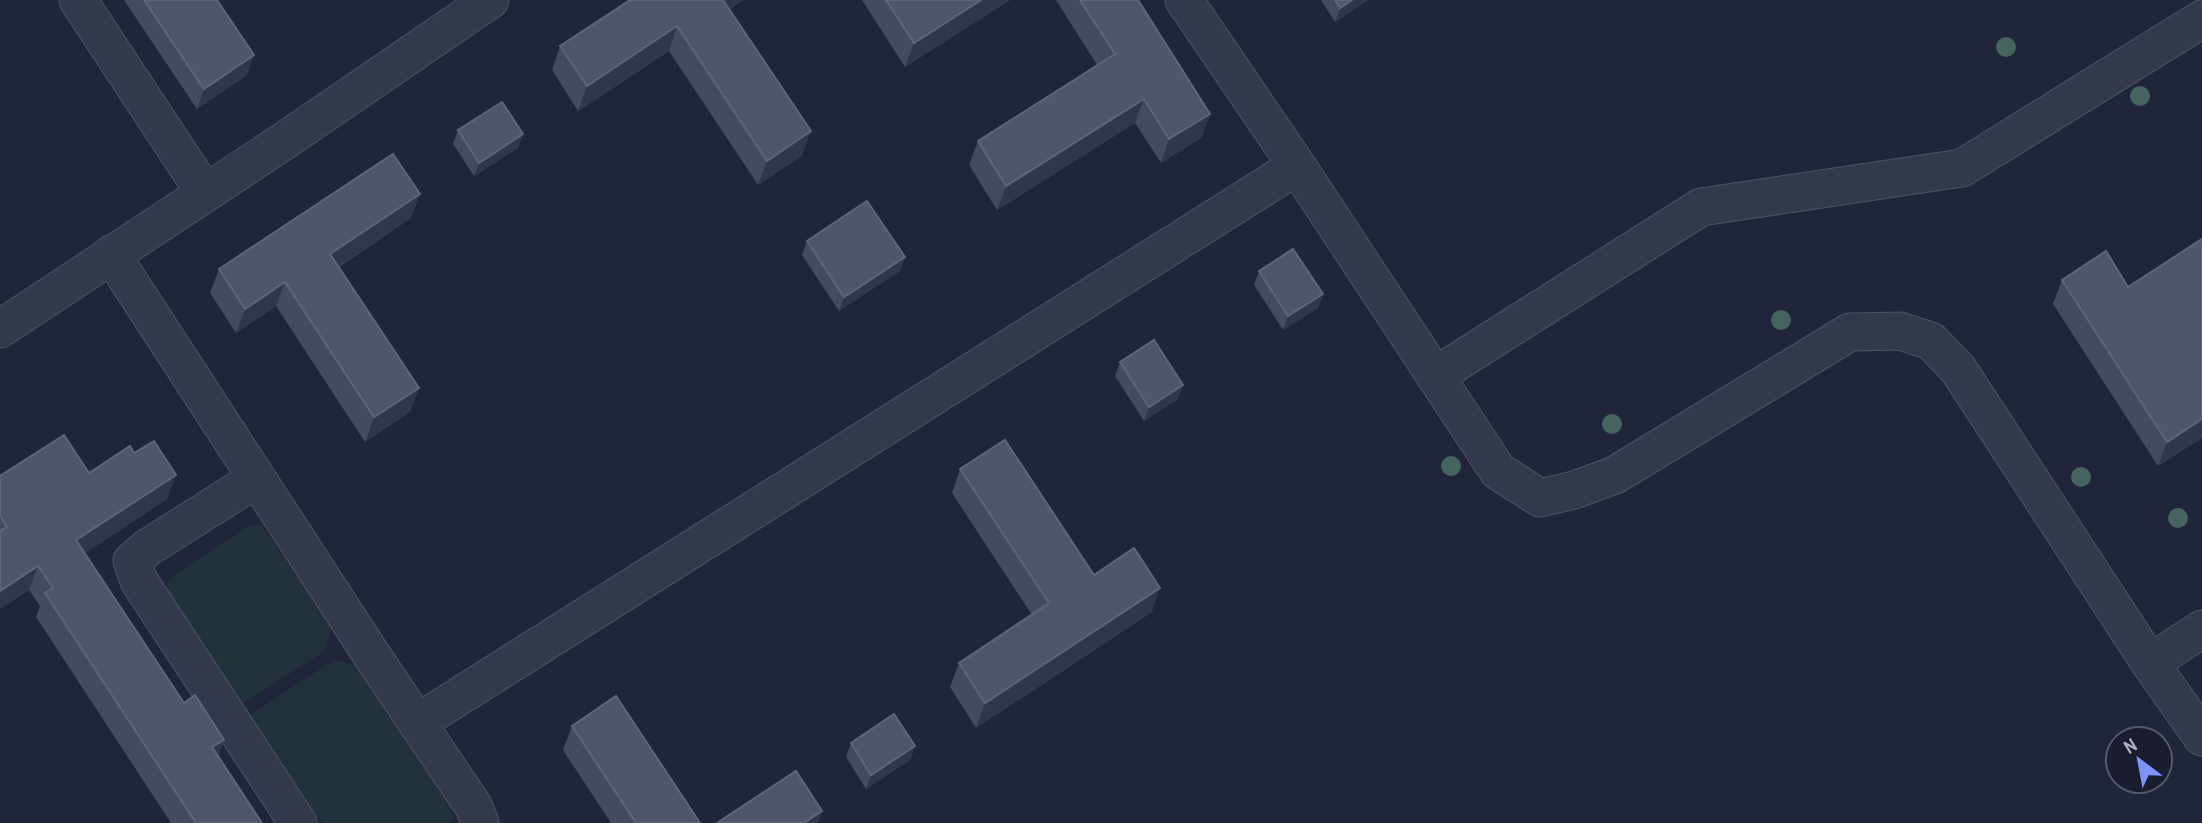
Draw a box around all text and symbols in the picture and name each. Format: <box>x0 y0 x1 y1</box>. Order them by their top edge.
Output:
north arrow <box>2104 725 2174 795</box>
text: N <box>2118 732 2142 760</box>

